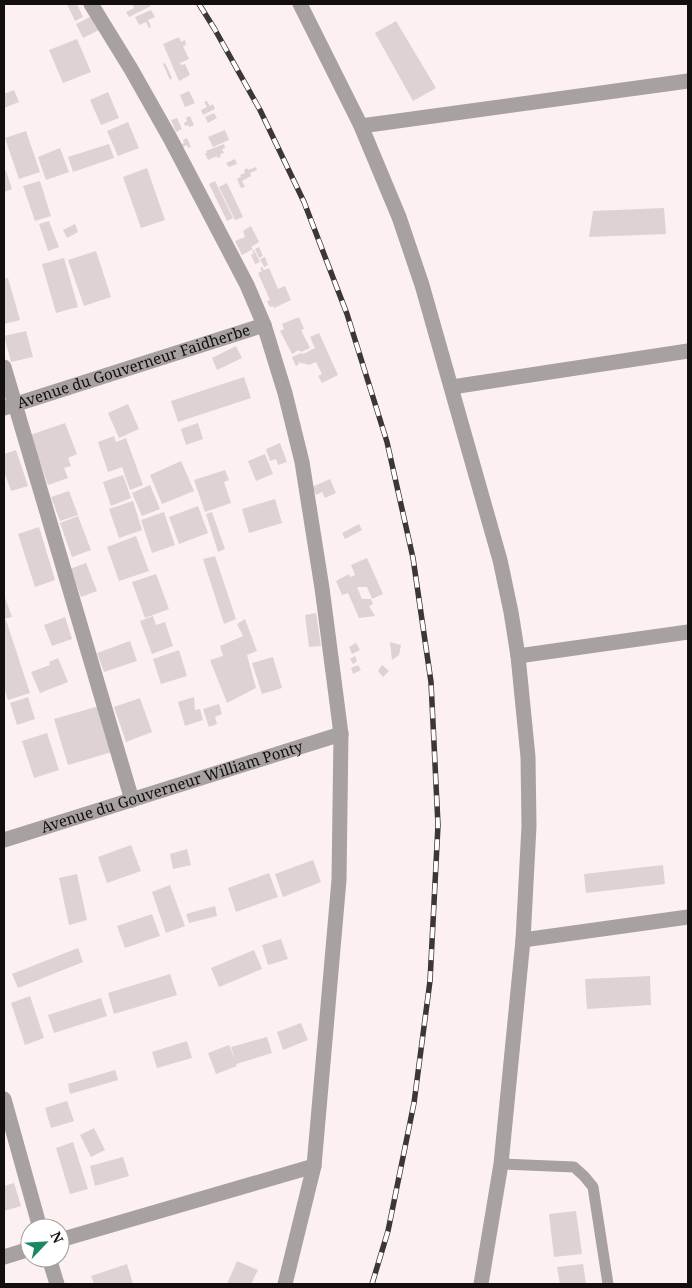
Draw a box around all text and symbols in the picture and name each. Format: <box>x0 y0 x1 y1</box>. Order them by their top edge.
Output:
street label: Avenue du Gouverneur Faidherbe <box>14 319 252 412</box>
street label: Avenue du Gouverneur William Ponty <box>38 736 306 837</box>
north arrow <box>20 1218 70 1268</box>
text: N <box>46 1228 68 1246</box>

